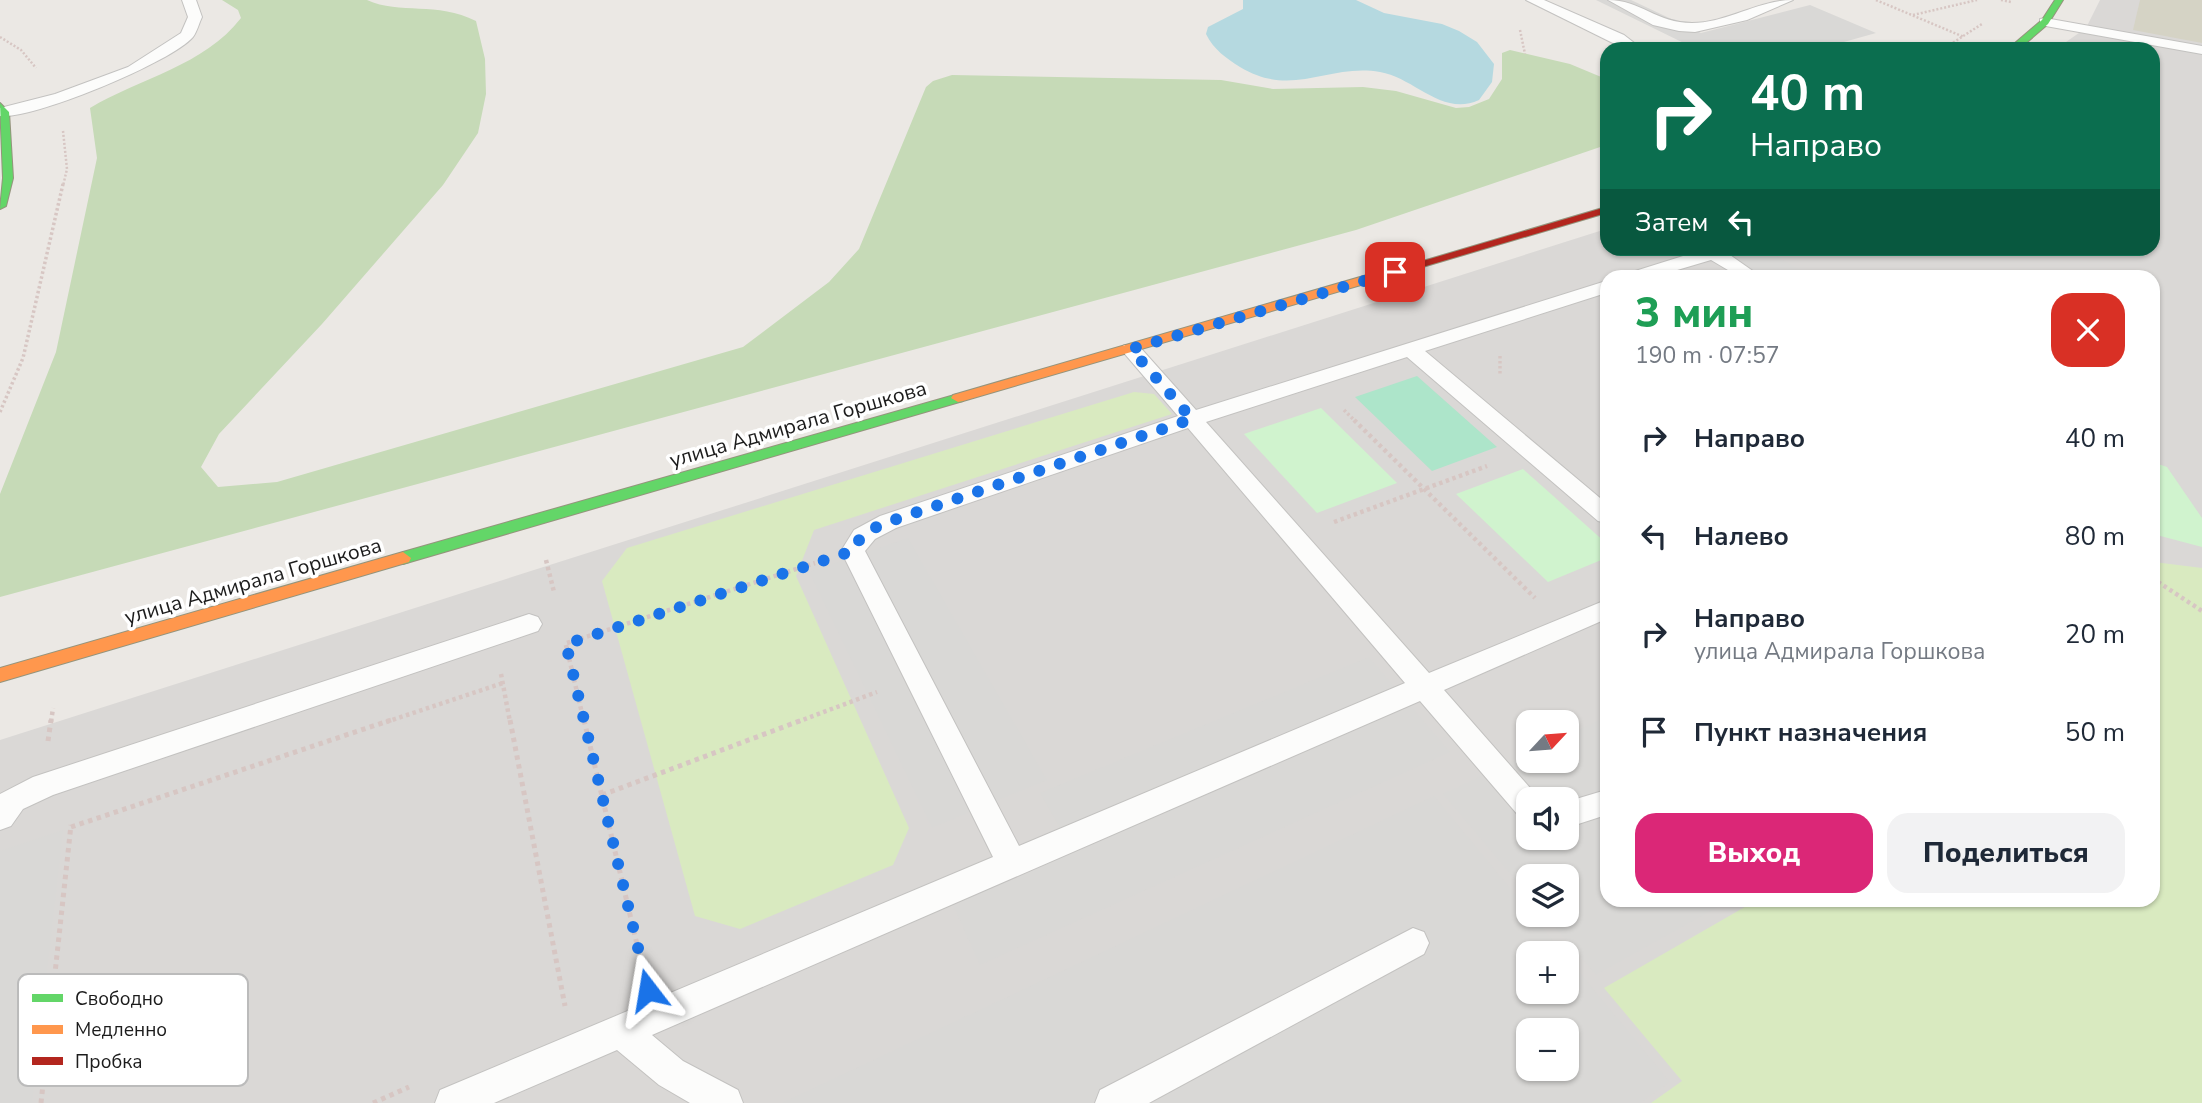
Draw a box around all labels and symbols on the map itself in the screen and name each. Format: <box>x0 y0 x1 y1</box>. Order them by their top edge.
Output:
pin <box>1365 242 1425 302</box>
street label: улица Адмирала Горшкова <box>666 374 930 474</box>
street label: улица Адмирала Горшкова <box>121 531 385 631</box>
north arrow <box>1516 710 1578 774</box>
position arrow <box>611 953 685 1027</box>
legend <box>18 974 248 1086</box>
text: Свободно <box>75 986 164 1012</box>
text: Медленно <box>75 1017 167 1043</box>
text: Пробка <box>75 1049 142 1075</box>

